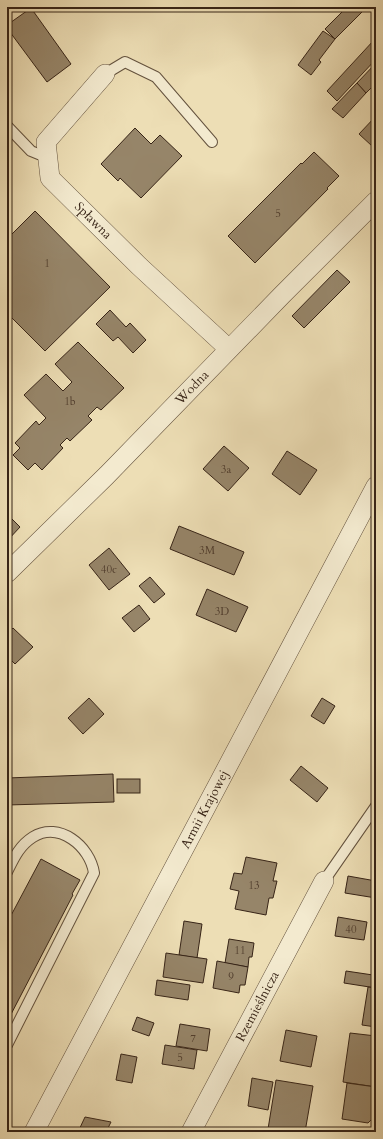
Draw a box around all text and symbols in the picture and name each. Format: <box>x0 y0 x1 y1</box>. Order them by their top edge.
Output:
street label: Spławna <box>70 198 116 244</box>
house number: 5 <box>275 206 281 221</box>
house number: 1 <box>44 256 50 271</box>
street label: Wodna <box>170 366 213 409</box>
house number: 1b <box>64 394 76 409</box>
house number: 3a <box>221 462 231 477</box>
house number: 3M <box>199 543 216 558</box>
house number: 40c <box>101 562 117 577</box>
house number: 3D <box>215 604 229 619</box>
street label: Armii Krajowej <box>177 767 233 852</box>
house number: 13 <box>248 878 260 893</box>
house number: 40 <box>345 922 357 937</box>
house number: 11 <box>234 943 246 958</box>
street label: Rzemieślnicza <box>231 968 284 1045</box>
house number: 9 <box>228 969 234 984</box>
house number: 7 <box>190 1031 196 1046</box>
house number: 5 <box>177 1050 183 1065</box>

